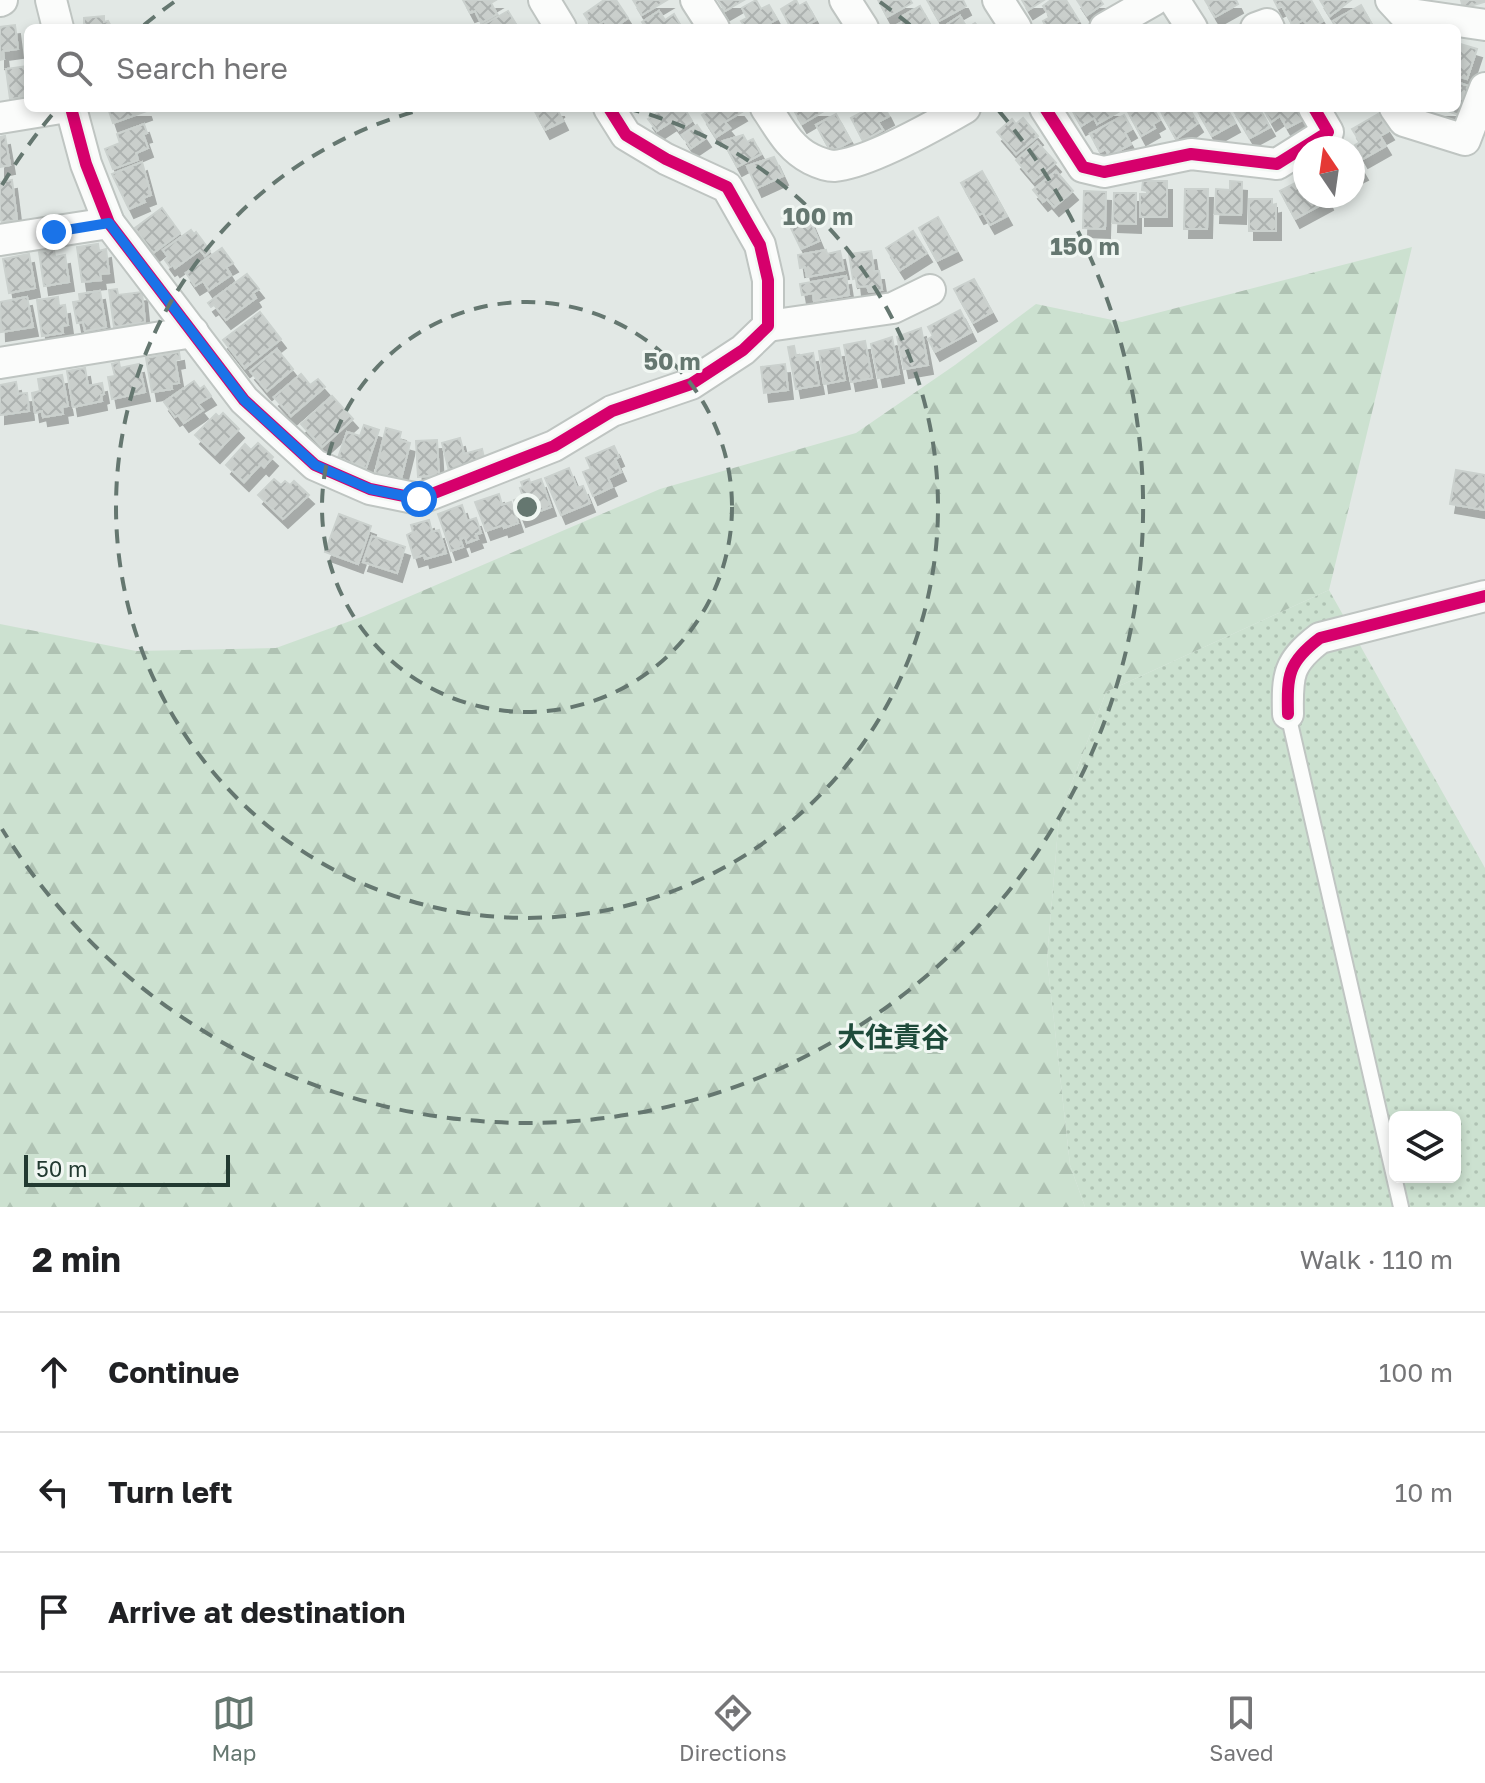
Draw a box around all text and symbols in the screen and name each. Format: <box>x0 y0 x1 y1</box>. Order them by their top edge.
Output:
search box <box>24 24 1461 112</box>
icon: search <box>52 46 96 90</box>
text: Search here <box>116 50 288 86</box>
north arrow <box>1293 136 1365 208</box>
text: 100 m <box>783 201 853 230</box>
route end <box>36 214 72 250</box>
text: 150 m <box>1050 231 1120 260</box>
text: 50 m <box>643 346 701 375</box>
route start <box>401 481 437 517</box>
centre of rings <box>513 493 541 521</box>
district label: 大住責谷 <box>837 1020 949 1053</box>
map controls <box>1389 1111 1461 1183</box>
button: layers <box>1389 1111 1461 1183</box>
scale bar <box>24 1151 230 1187</box>
text: 50 m <box>36 1155 87 1182</box>
text: 2 min <box>32 1239 121 1279</box>
text: Walk · 110 m <box>1300 1244 1453 1275</box>
icon: ahead <box>32 1350 76 1394</box>
text: Continue <box>108 1354 239 1390</box>
text: 100 m <box>1379 1357 1453 1388</box>
icon: left <box>32 1470 76 1514</box>
text: Turn left <box>108 1474 233 1510</box>
text: 10 m <box>1395 1477 1453 1508</box>
icon: arrive <box>32 1590 76 1634</box>
text: Arrive at destination <box>108 1594 405 1630</box>
tab: Map <box>211 1691 256 1766</box>
tab: Directions <box>679 1691 787 1766</box>
tab: Saved <box>1209 1691 1274 1766</box>

